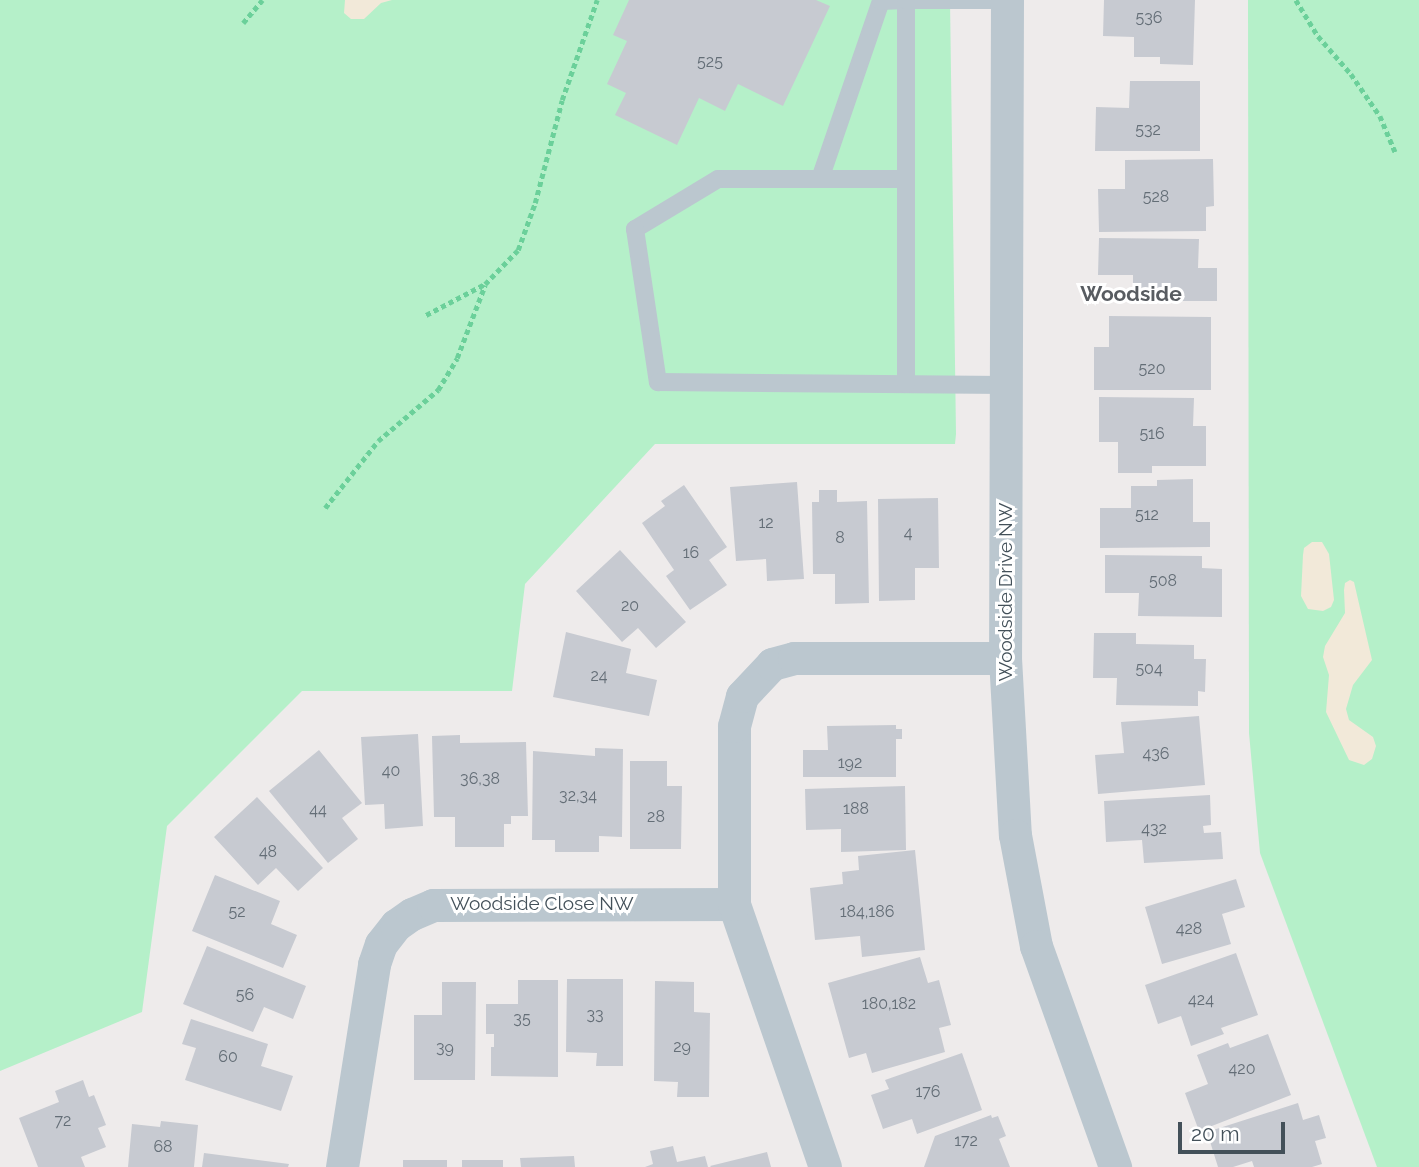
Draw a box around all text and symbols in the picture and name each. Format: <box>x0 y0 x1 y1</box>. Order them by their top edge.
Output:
house number: 536 <box>1136 8 1162 28</box>
house number: 525 <box>697 52 723 72</box>
house number: 532 <box>1135 120 1161 140</box>
house number: 528 <box>1143 187 1169 207</box>
district label: Woodside <box>1080 281 1182 307</box>
house number: 520 <box>1139 359 1165 379</box>
house number: 516 <box>1139 424 1165 444</box>
street label: Woodside Drive NW <box>995 503 1017 681</box>
house number: 512 <box>1135 505 1159 525</box>
house number: 12 <box>758 513 774 533</box>
house number: 4 <box>904 523 912 543</box>
house number: 8 <box>835 528 845 548</box>
house number: 16 <box>683 543 699 563</box>
house number: 508 <box>1149 571 1177 591</box>
house number: 20 <box>621 596 639 616</box>
house number: 504 <box>1135 659 1163 679</box>
house number: 24 <box>590 666 608 686</box>
house number: 436 <box>1143 744 1169 764</box>
house number: 192 <box>838 753 862 773</box>
house number: 40 <box>382 761 400 781</box>
house number: 36,38 <box>460 769 500 789</box>
house number: 32,34 <box>559 786 597 806</box>
house number: 188 <box>843 799 869 819</box>
house number: 44 <box>309 800 327 820</box>
house number: 28 <box>647 807 665 827</box>
house number: 432 <box>1141 819 1167 839</box>
house number: 48 <box>259 842 277 862</box>
street label: Woodside Close NW <box>450 893 634 915</box>
house number: 52 <box>228 902 246 922</box>
house number: 184,186 <box>840 902 894 922</box>
house number: 428 <box>1176 919 1202 939</box>
house number: 56 <box>236 985 254 1005</box>
house number: 424 <box>1188 990 1214 1010</box>
house number: 180,182 <box>862 994 916 1014</box>
house number: 33 <box>586 1005 604 1025</box>
house number: 35 <box>513 1009 531 1029</box>
house number: 29 <box>673 1037 691 1057</box>
house number: 39 <box>436 1038 454 1058</box>
house number: 60 <box>218 1047 238 1067</box>
house number: 420 <box>1229 1059 1255 1079</box>
house number: 176 <box>916 1082 940 1102</box>
scale bar <box>1181 1108 1288 1152</box>
house number: 72 <box>55 1111 71 1131</box>
text: 20 m <box>1191 1121 1239 1146</box>
house number: 172 <box>954 1131 978 1151</box>
house number: 68 <box>153 1137 173 1157</box>

